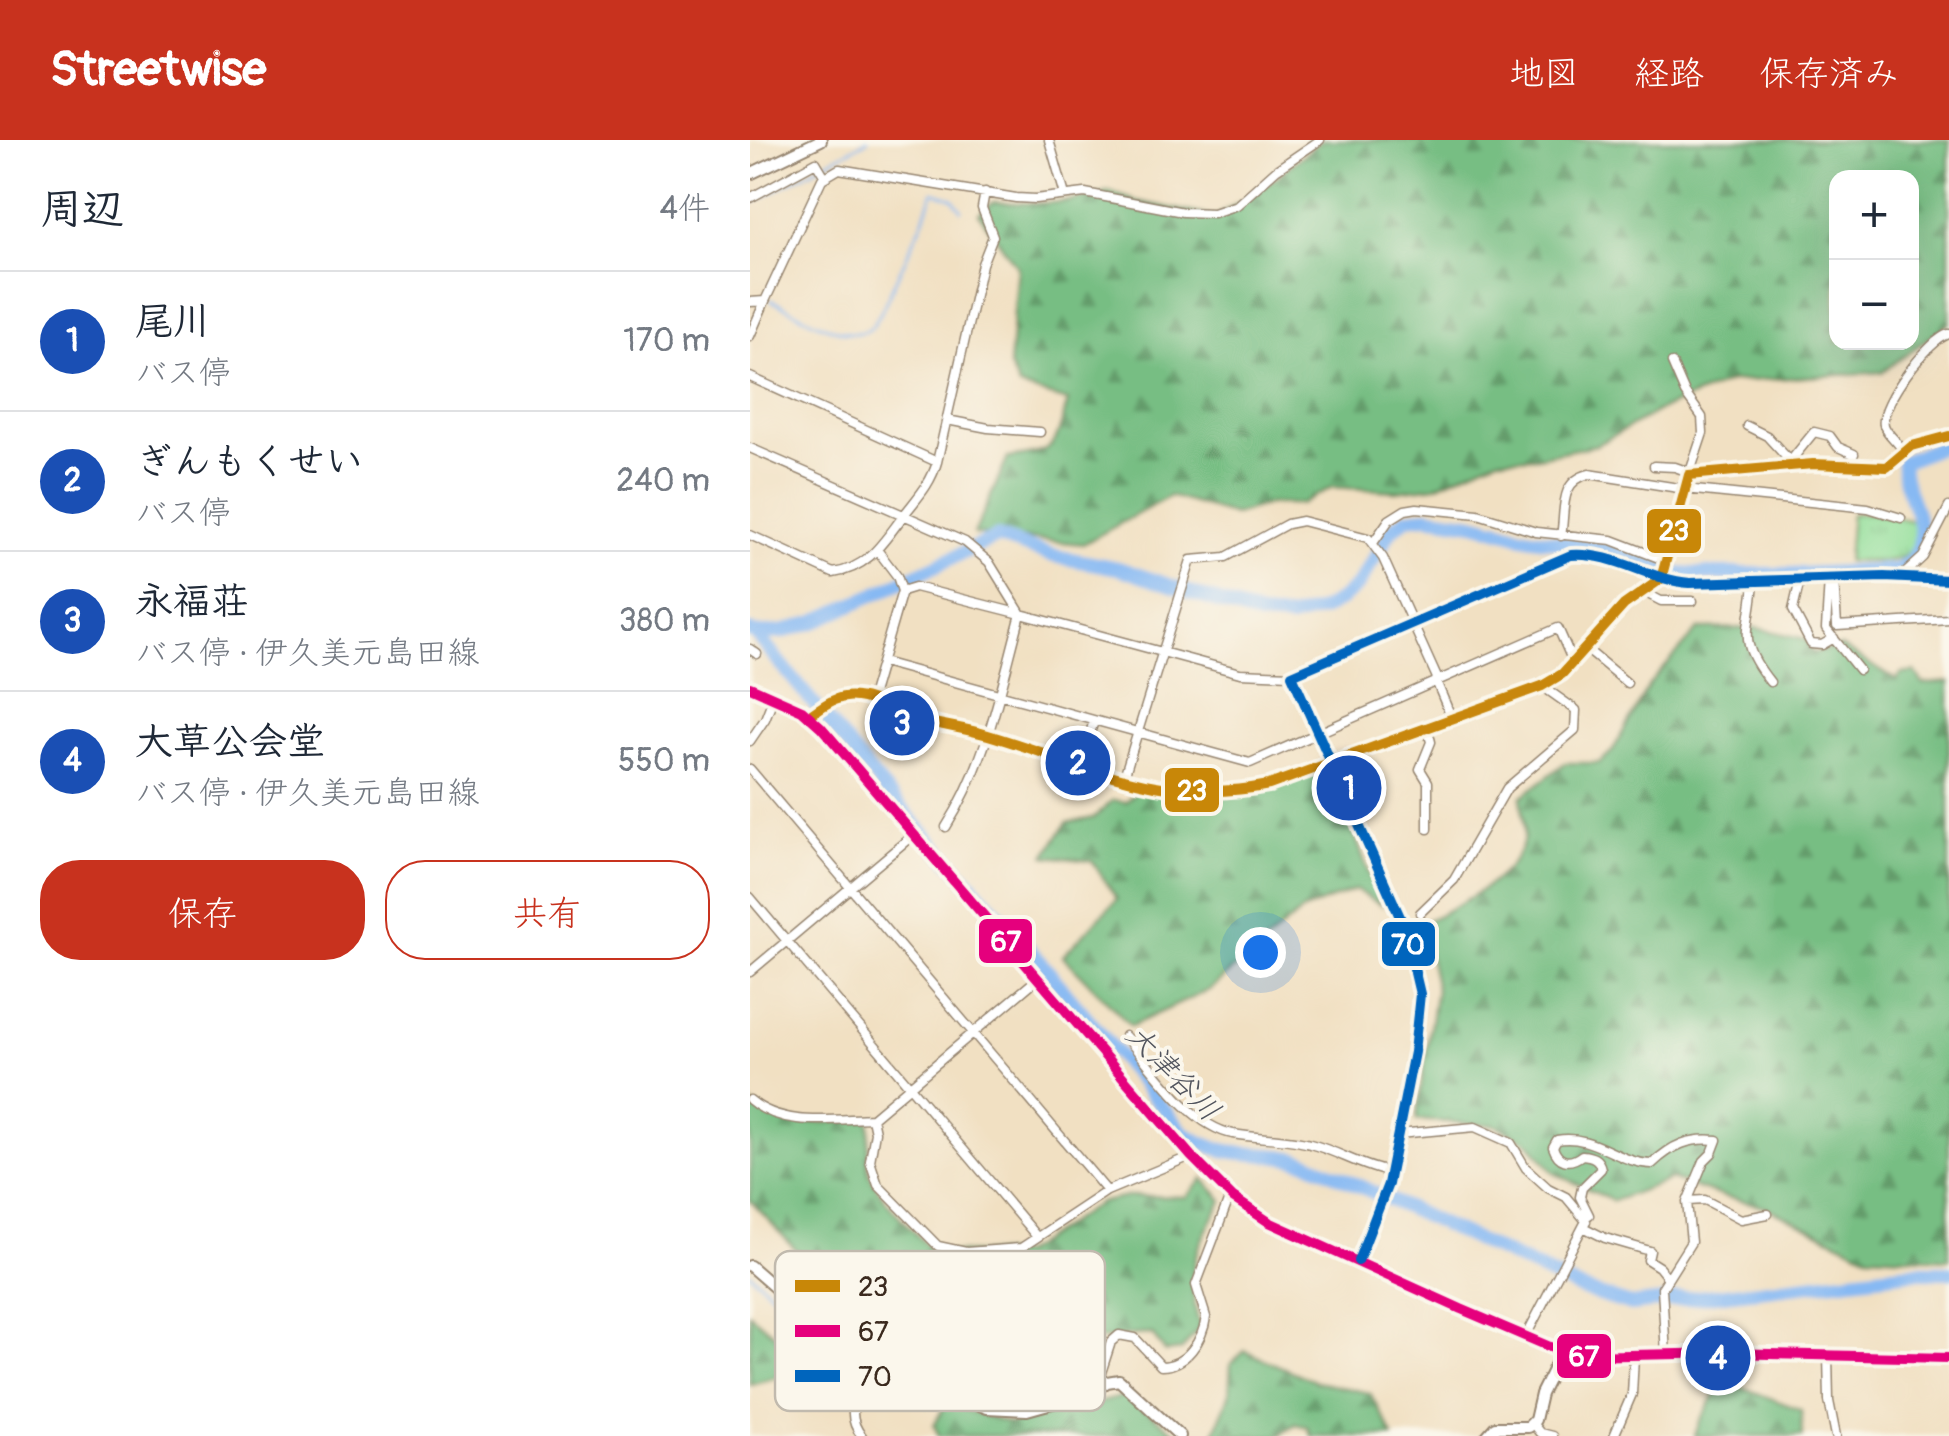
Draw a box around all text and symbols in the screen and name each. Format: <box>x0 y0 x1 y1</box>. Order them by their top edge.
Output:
text: Streetwise <box>50 40 266 100</box>
text: 地図 <box>1509 52 1579 96</box>
text: 経路 <box>1634 52 1704 96</box>
text: 保存済み <box>1759 52 1899 96</box>
map controls <box>1829 170 1919 350</box>
button: + <box>1829 170 1919 260</box>
text: 周辺 <box>40 184 124 236</box>
text: 4件 <box>659 189 710 229</box>
button: − <box>1829 260 1919 350</box>
text: 尾川 <box>135 298 211 346</box>
text: 1 <box>66 321 79 361</box>
text: 170 m <box>623 321 710 361</box>
text: バス停 <box>135 353 231 393</box>
text: ぎんもくせい <box>135 438 363 486</box>
text: 2 <box>64 461 81 501</box>
text: 240 m <box>616 461 710 501</box>
text: バス停 <box>135 493 231 533</box>
line badge: 23 <box>1645 507 1703 555</box>
text: 23 <box>1659 514 1689 549</box>
text: 永福荘 <box>135 578 249 626</box>
text: 3 <box>64 601 81 641</box>
text: 380 m <box>619 601 710 641</box>
text: バス停 · 伊久美元島田線 <box>135 633 479 673</box>
pin: 3 <box>870 686 934 760</box>
text: 大草公会堂 <box>135 718 325 766</box>
pin: 2 <box>1046 726 1110 800</box>
text: 4 <box>63 741 82 781</box>
text: 550 m <box>618 741 710 781</box>
pin: 1 <box>1316 750 1382 826</box>
line badge: 23 <box>1163 766 1221 814</box>
text: バス停 · 伊久美元島田線 <box>135 773 479 813</box>
text: 23 <box>1177 774 1207 809</box>
button: 保存 <box>40 860 365 960</box>
button: 共有 <box>385 860 710 960</box>
line badge: 67 <box>977 917 1034 965</box>
line badge: 70 <box>1380 920 1437 968</box>
text: 67 <box>991 925 1022 960</box>
your location <box>1235 927 1286 978</box>
text: 70 <box>1391 928 1425 963</box>
water label: 大津谷川 <box>1118 1017 1228 1129</box>
legend <box>775 1251 1105 1411</box>
text: 23 <box>858 1270 888 1305</box>
text: 67 <box>858 1315 889 1350</box>
pin: 4 <box>1686 1320 1750 1396</box>
line badge: 67 <box>1555 1332 1613 1380</box>
text: 67 <box>1569 1340 1600 1375</box>
text: 70 <box>858 1360 892 1395</box>

